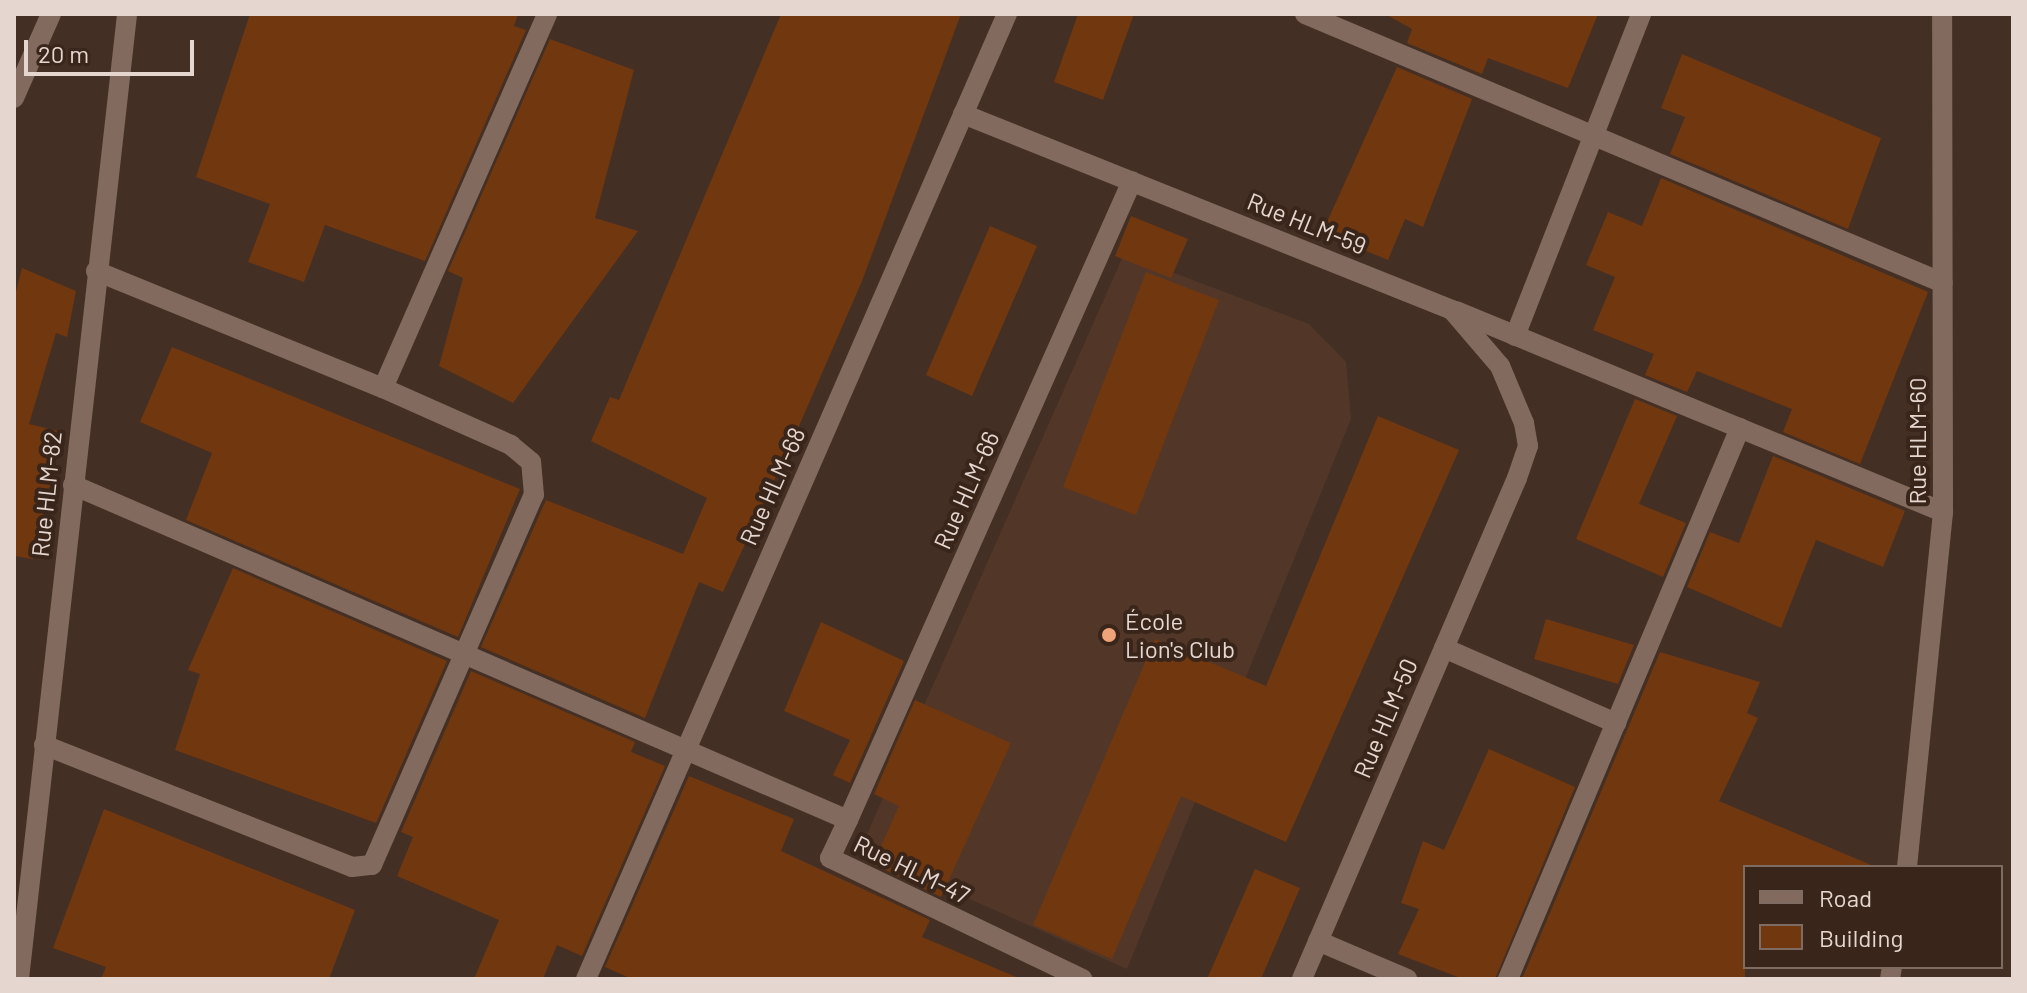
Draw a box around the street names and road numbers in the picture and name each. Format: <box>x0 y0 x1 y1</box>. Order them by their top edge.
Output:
street label: Rue HLM-59 <box>1243 186 1371 260</box>
street label: Rue HLM-60 <box>1903 377 1931 505</box>
street label: Rue HLM-68 <box>733 423 811 549</box>
street label: Rue HLM-66 <box>927 427 1005 553</box>
street label: Rue HLM-82 <box>25 430 67 558</box>
street label: Rue HLM-50 <box>1347 654 1423 782</box>
street label: Rue HLM-47 <box>850 829 974 909</box>

